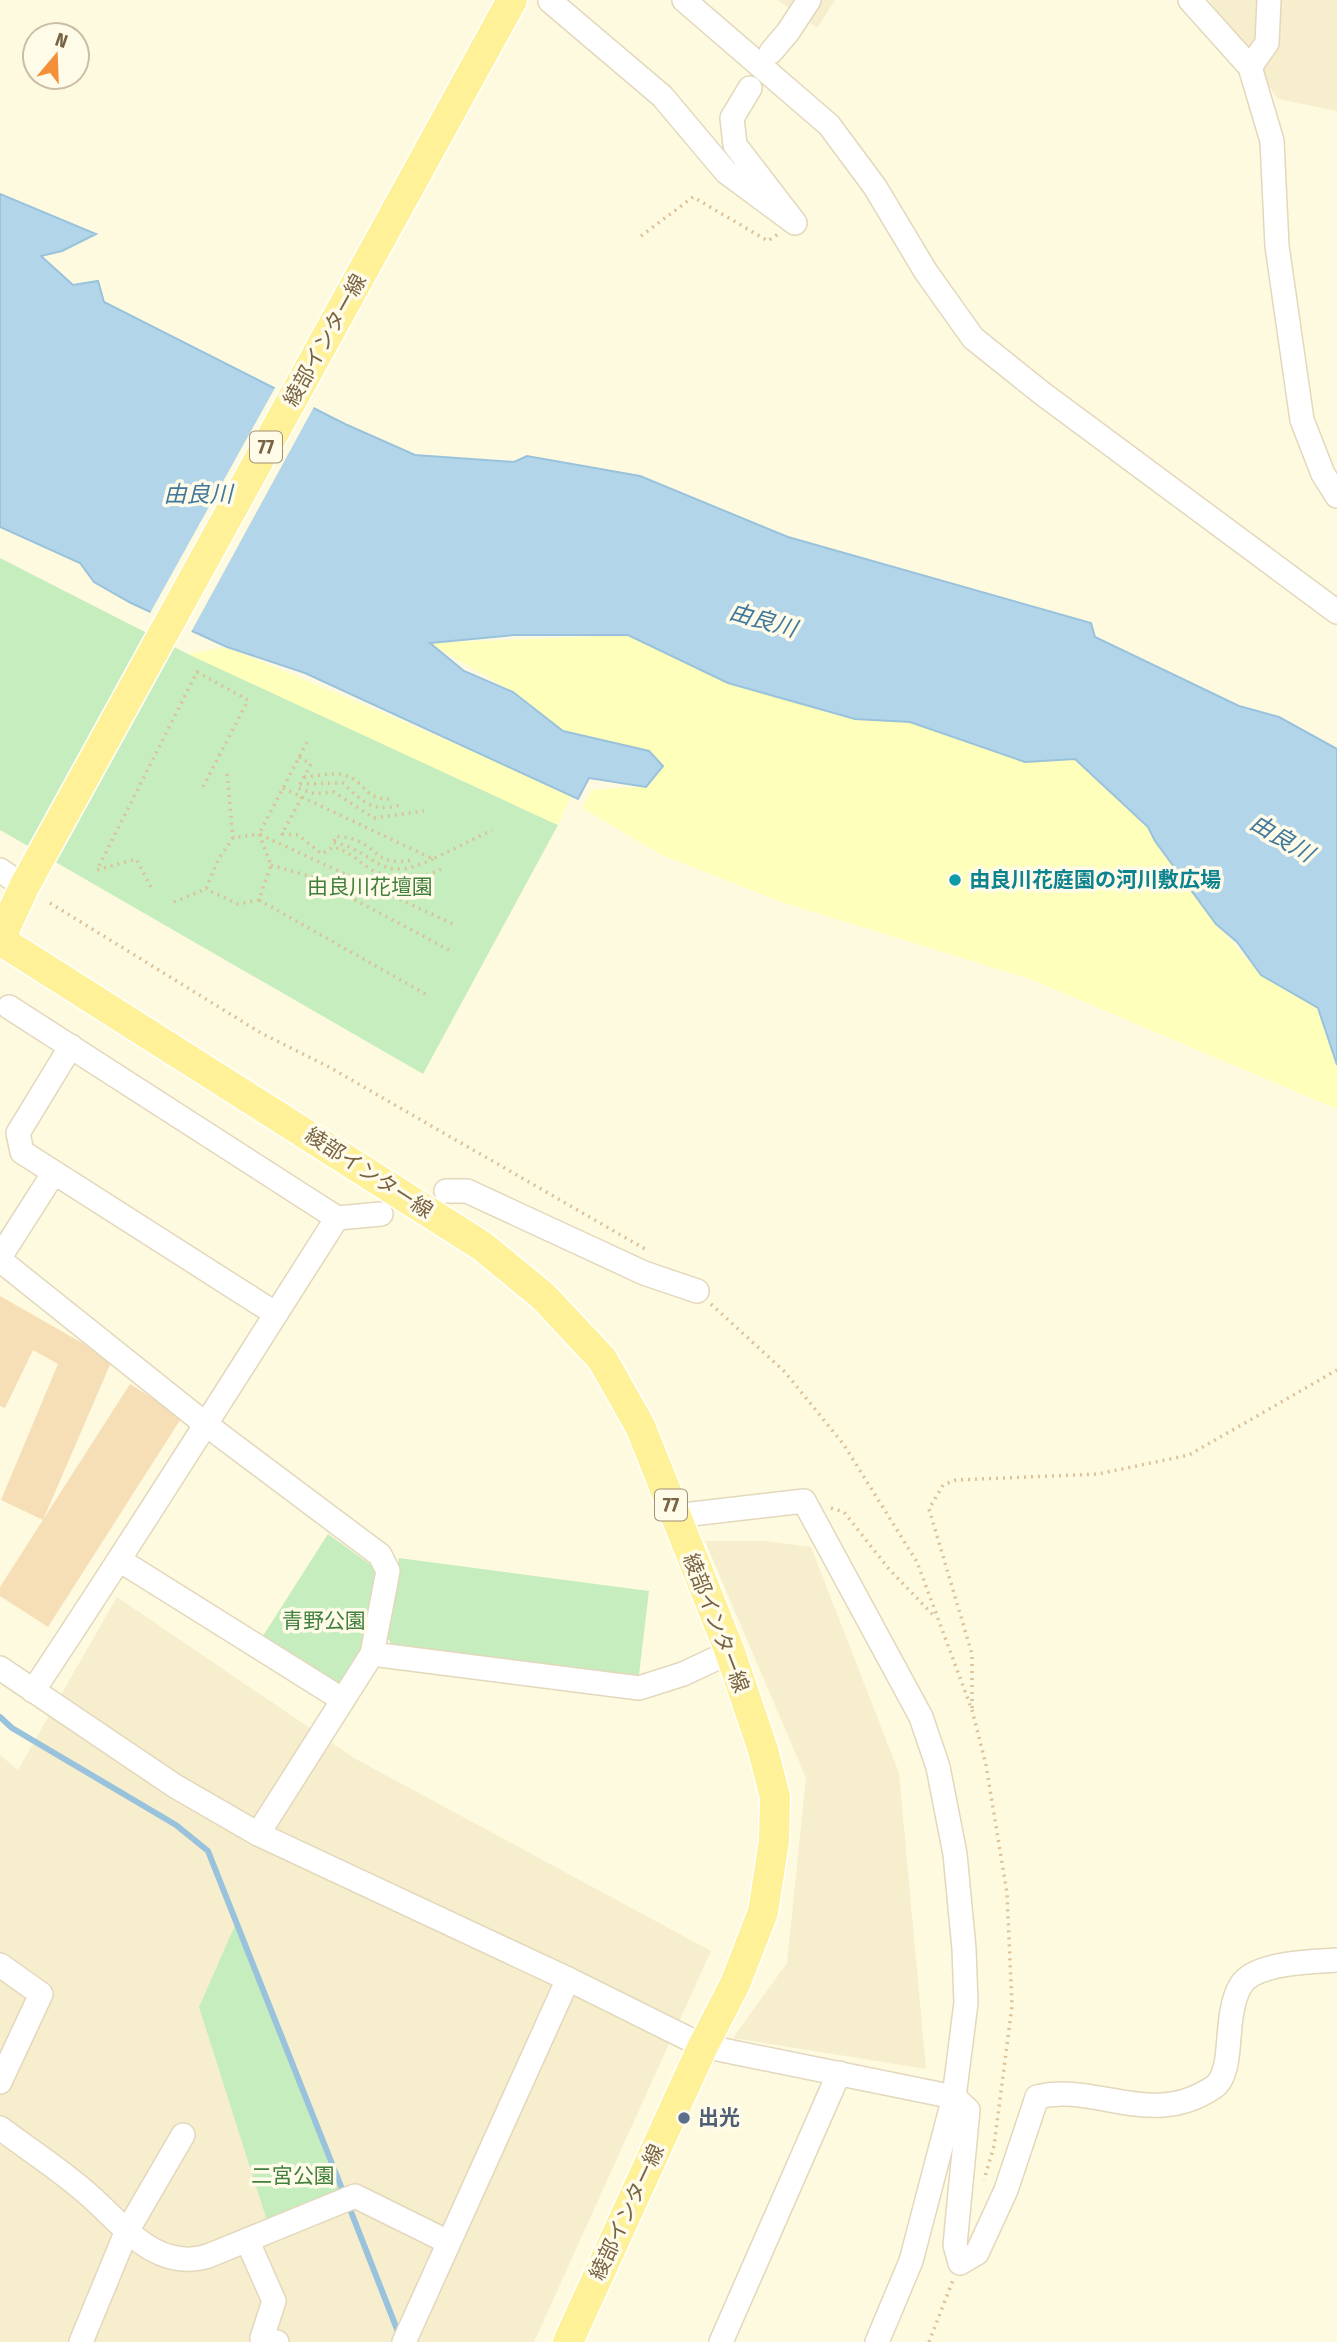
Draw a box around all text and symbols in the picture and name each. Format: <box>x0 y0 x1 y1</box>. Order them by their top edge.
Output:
north arrow <box>21 21 91 91</box>
text: N <box>52 28 71 53</box>
street label: 綾部インター線 <box>278 269 372 411</box>
road number: 77 <box>250 432 282 462</box>
water label: 由良川 <box>164 480 236 508</box>
water label: 由良川 <box>726 597 803 644</box>
water label: 由良川 <box>1245 808 1321 869</box>
place label: 由良川花庭園の河川敷広場 <box>969 867 1221 893</box>
marker: 由良川花庭園の河川敷広場 <box>947 872 963 888</box>
park label: 由良川花壇園 <box>307 874 433 900</box>
street label: 綾部インター線 <box>300 1122 438 1224</box>
road number: 77 <box>655 1490 687 1520</box>
street label: 綾部インター線 <box>678 1550 754 1696</box>
park label: 青野公園 <box>282 1608 366 1634</box>
place label: 出光 <box>698 2105 740 2131</box>
marker: 出光 <box>676 2110 692 2126</box>
street label: 綾部インター線 <box>584 2140 670 2284</box>
park label: 二宮公園 <box>251 2163 335 2189</box>

